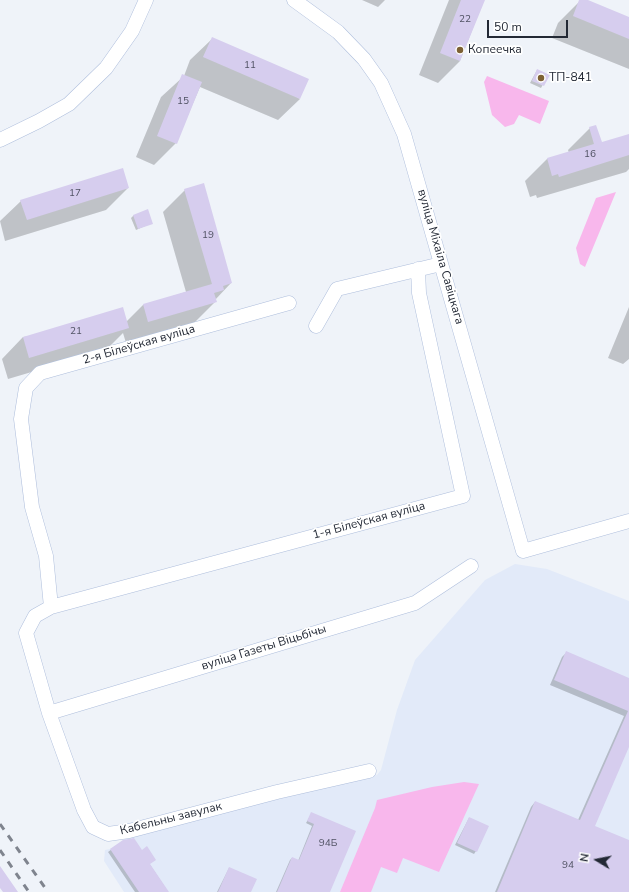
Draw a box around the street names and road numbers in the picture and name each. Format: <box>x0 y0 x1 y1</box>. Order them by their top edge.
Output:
street label: вуліца Міхаіла Савіцкага <box>414 188 466 326</box>
street label: 2-я Білеўская вуліца <box>81 322 197 368</box>
street label: 1-я Білеўская вуліца <box>311 499 427 543</box>
street label: вуліца Газеты Віцьбічы <box>200 622 328 674</box>
street label: Кабельны завулак <box>119 799 223 839</box>

